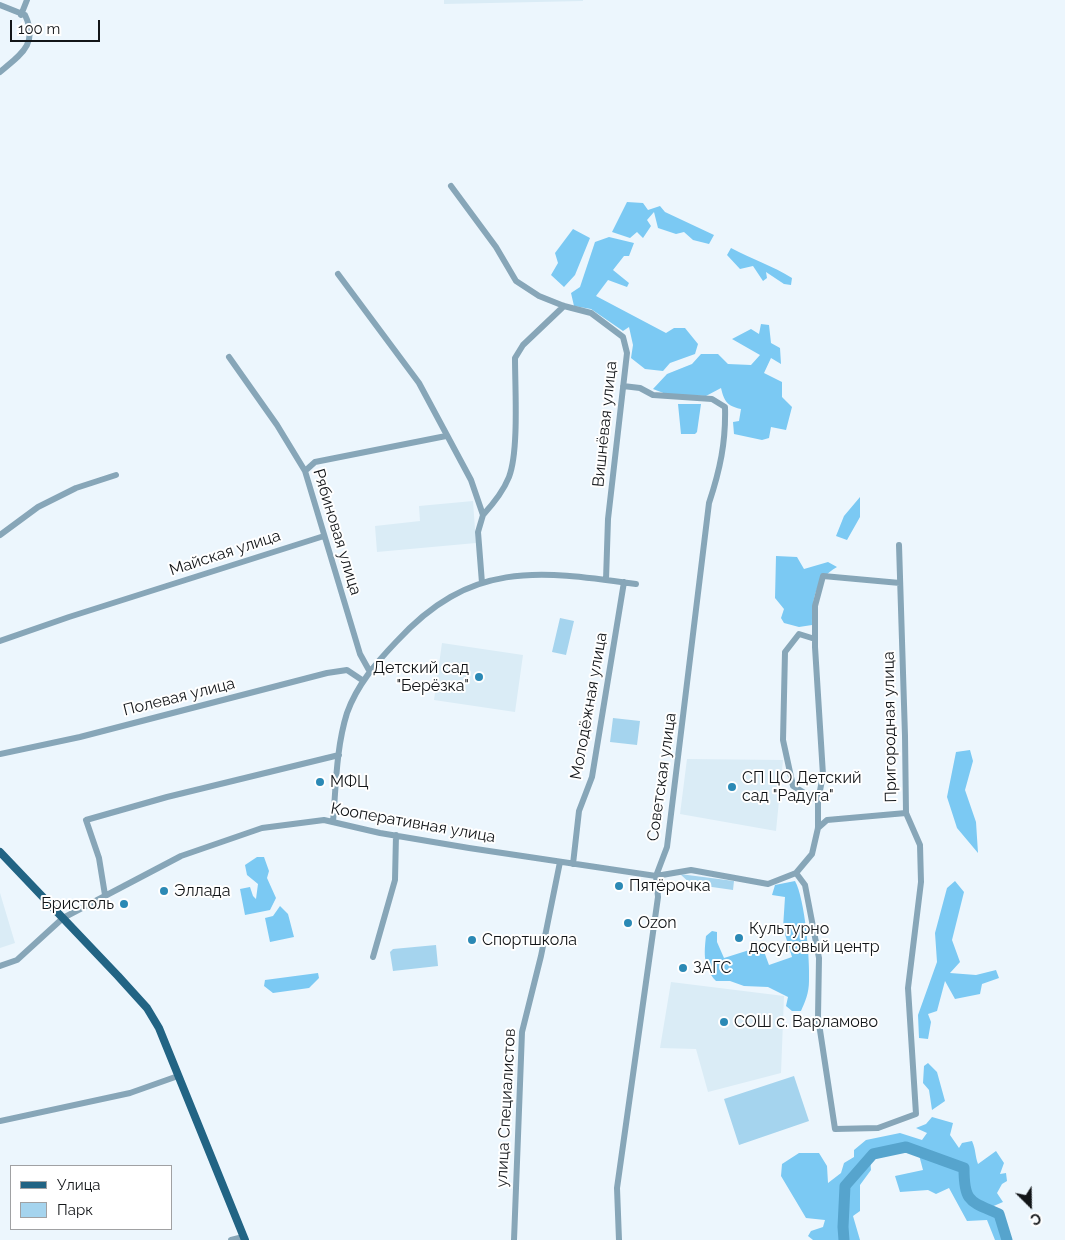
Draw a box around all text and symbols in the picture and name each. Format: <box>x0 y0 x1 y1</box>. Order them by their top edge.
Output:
scale bar <box>12 10 102 42</box>
text: 100 m <box>18 20 60 38</box>
street label: Вишнёвая улица <box>589 360 621 488</box>
street label: Рябиновая улица <box>309 466 365 598</box>
street label: Майская улица <box>167 526 283 580</box>
street label: Молодёжная улица <box>567 631 611 781</box>
street label: Пригородная улица <box>879 651 901 803</box>
place label: Детский сад "Берёзка" <box>373 658 469 696</box>
marker: Детский сад "Берёзка" <box>473 671 485 683</box>
street label: Полевая улица <box>121 674 237 720</box>
street label: Советская улица <box>643 712 681 842</box>
place label: СП ЦО Детский сад "Радуга" <box>742 768 861 806</box>
place label: МФЦ <box>330 772 369 792</box>
marker: МФЦ <box>314 776 326 788</box>
marker: СП ЦО Детский сад "Радуга" <box>726 781 738 793</box>
street label: Кооперативная улица <box>329 799 497 847</box>
place label: Пятёрочка <box>629 876 710 896</box>
marker: Пятёрочка <box>613 880 625 892</box>
place label: Эллада <box>174 881 230 901</box>
marker: Эллада <box>158 885 170 897</box>
place label: Бристоль <box>41 894 114 914</box>
marker: Бристоль <box>118 898 130 910</box>
place label: Ozon <box>638 913 677 933</box>
marker: Ozon <box>622 917 634 929</box>
place label: Культурно досуговый центр <box>749 919 880 957</box>
place label: Спортшкола <box>482 930 577 950</box>
marker: Культурно досуговый центр <box>733 932 745 944</box>
marker: Спортшкола <box>466 934 478 946</box>
place label: ЗАГС <box>693 958 732 978</box>
marker: ЗАГС <box>677 962 689 974</box>
place label: СОШ с. Варламово <box>734 1012 878 1032</box>
marker: СОШ с. Варламово <box>718 1016 730 1028</box>
street label: улица Специалистов <box>492 1028 520 1188</box>
legend <box>10 1165 172 1230</box>
text: Улица <box>57 1176 101 1194</box>
north arrow <box>1005 1180 1055 1230</box>
text: Парк <box>57 1201 93 1219</box>
text: С <box>1028 1210 1043 1228</box>

